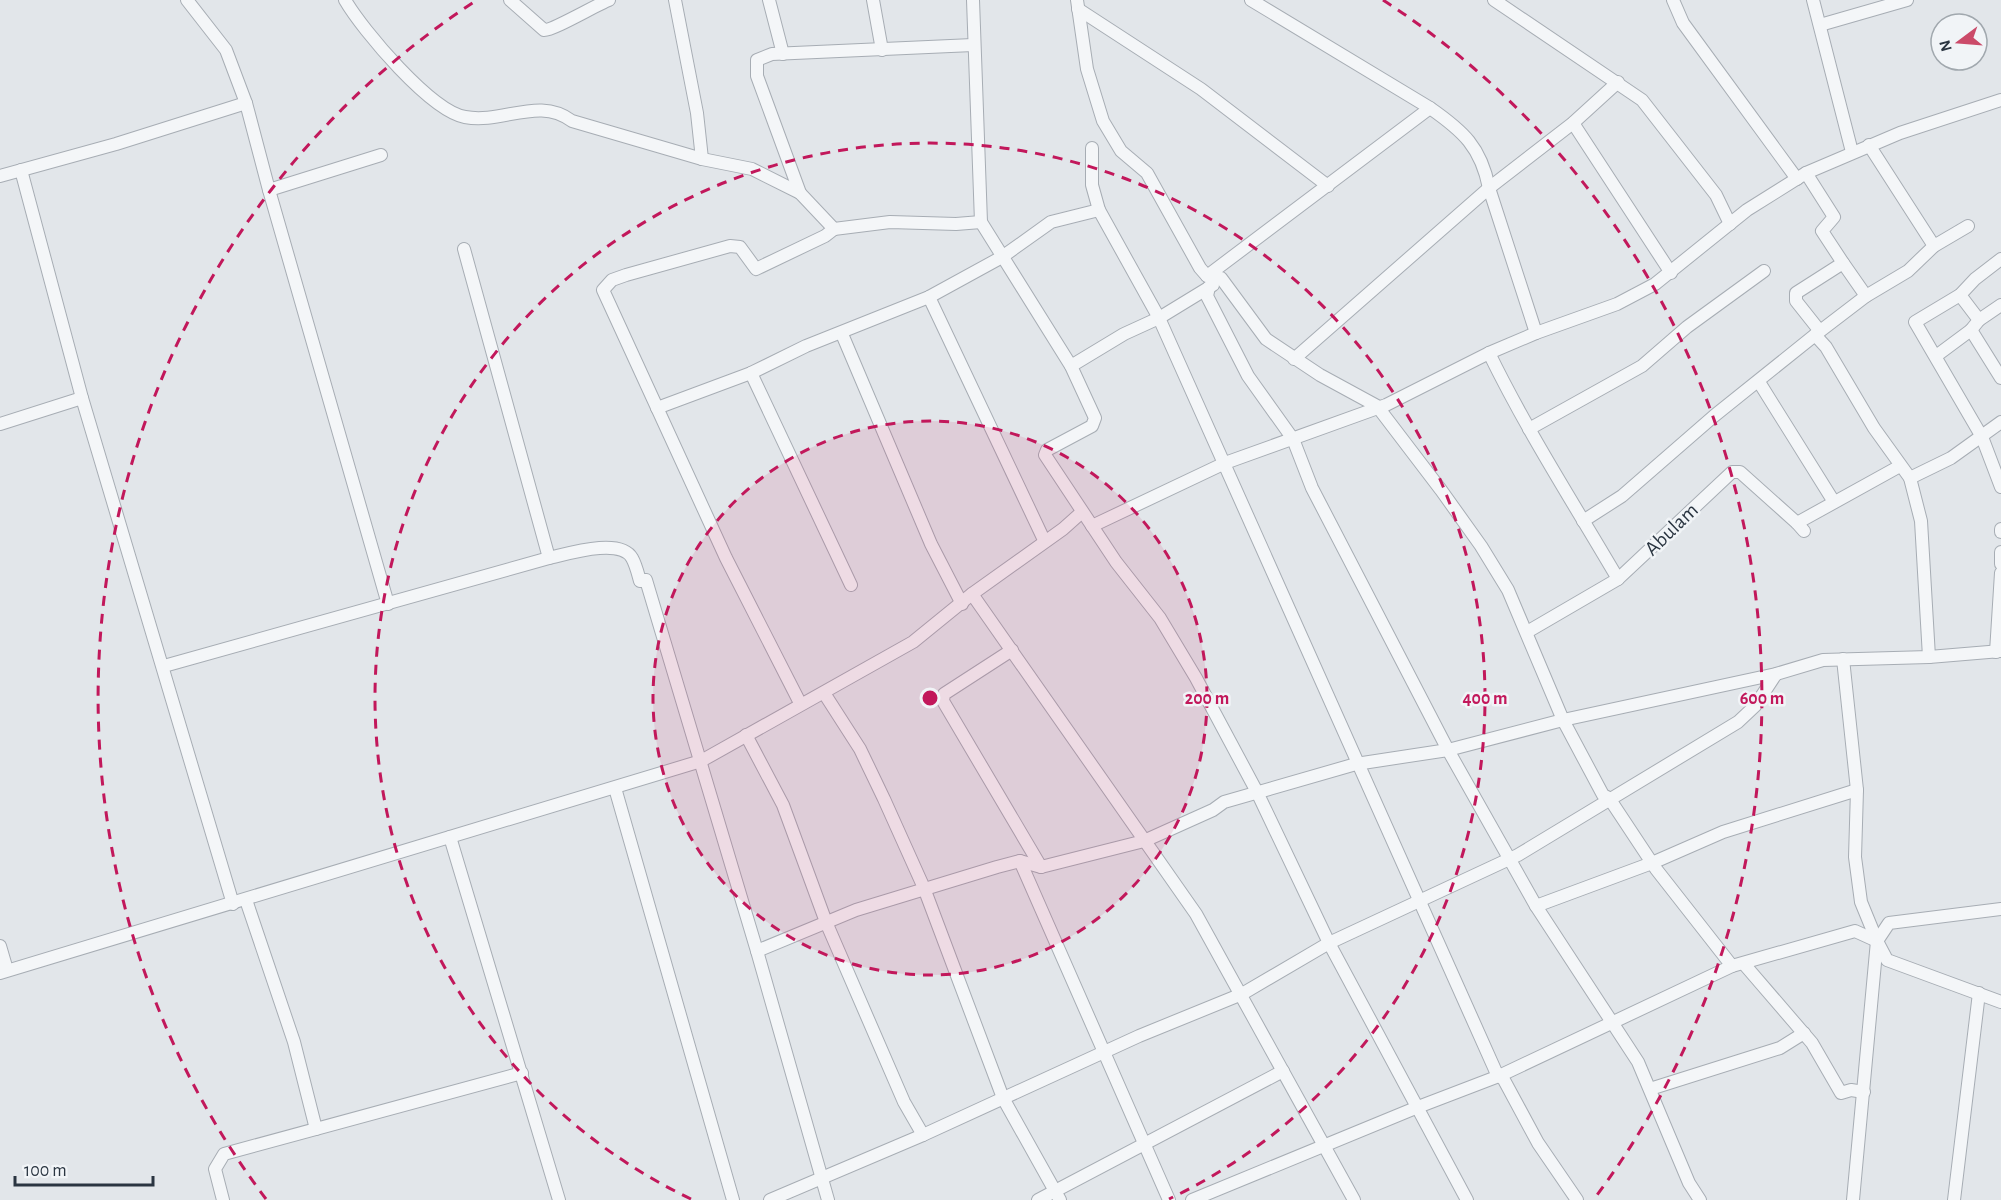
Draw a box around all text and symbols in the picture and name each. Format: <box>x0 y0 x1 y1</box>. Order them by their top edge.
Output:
north arrow <box>1929 12 1989 72</box>
text: N <box>1936 38 1955 53</box>
street label: Abulam <box>1641 499 1702 560</box>
centre of rings <box>920 688 940 708</box>
text: 200 m <box>1185 690 1229 708</box>
text: 400 m <box>1462 690 1508 708</box>
text: 600 m <box>1740 690 1784 708</box>
scale bar <box>15 1149 153 1187</box>
text: 100 m <box>24 1162 67 1180</box>

